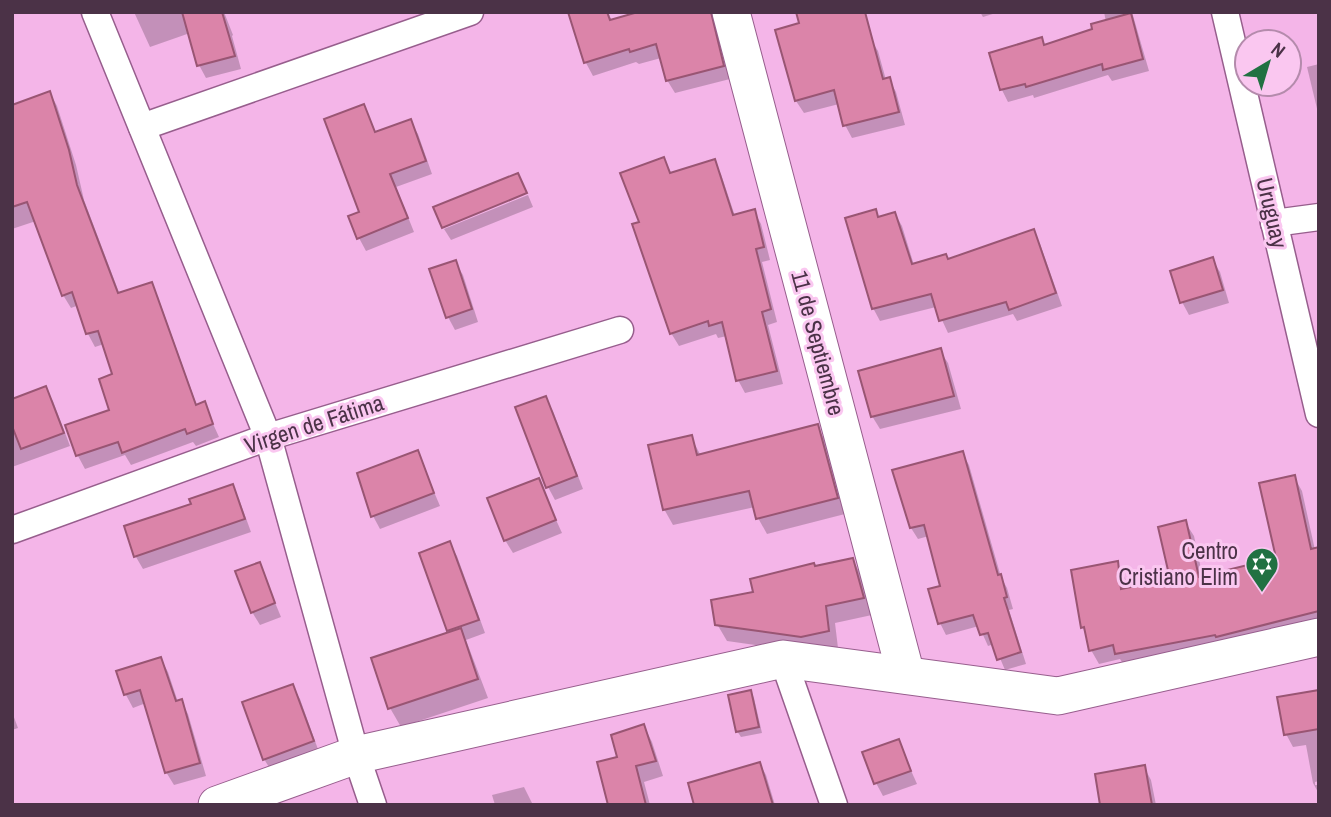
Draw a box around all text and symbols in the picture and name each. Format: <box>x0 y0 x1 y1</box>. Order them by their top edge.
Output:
north arrow <box>1233 28 1303 98</box>
text: N <box>1266 36 1291 63</box>
street label: Uruguay <box>1249 175 1296 252</box>
street label: 11 de Septiembre <box>784 267 853 419</box>
street label: Virgen de Fátima <box>240 386 388 461</box>
place label: Centro Cristiano Elim <box>1119 535 1238 592</box>
synagogue icon: Centro Cristiano Elim <box>1243 545 1281 594</box>

